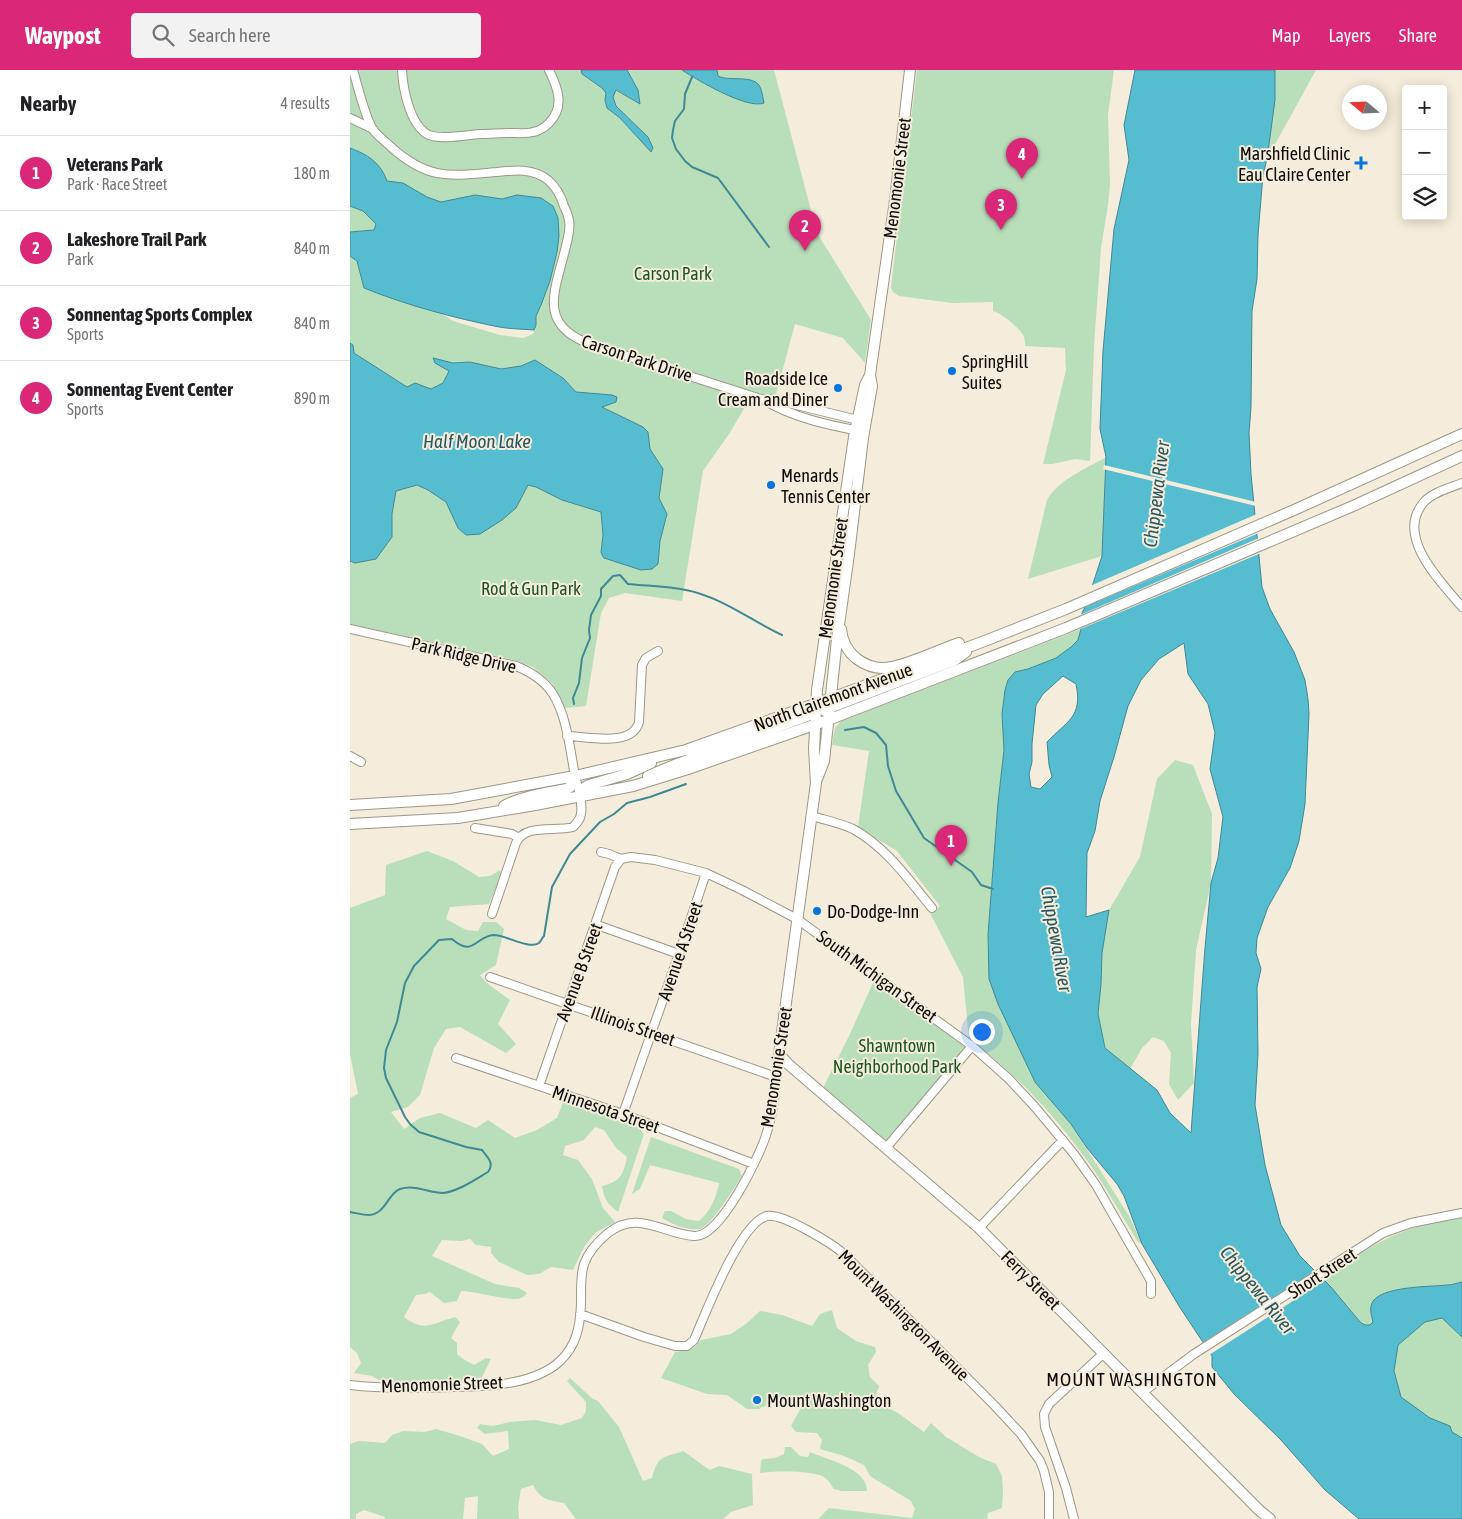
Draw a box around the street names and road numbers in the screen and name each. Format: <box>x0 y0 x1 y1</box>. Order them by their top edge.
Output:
street label: Menomonie Street <box>879 116 915 240</box>
street label: Carson Park Drive <box>579 330 695 386</box>
street label: Menomonie Street <box>814 516 852 640</box>
street label: Park Ridge Drive <box>409 633 519 677</box>
street label: North Clairemont Avenue <box>751 659 915 735</box>
street label: Avenue A Street <box>653 899 707 1003</box>
street label: Avenue B Street <box>552 920 606 1024</box>
street label: South Michigan Street <box>813 925 941 1027</box>
street label: Illinois Street <box>588 1002 678 1050</box>
street label: Menomonie Street <box>756 1005 796 1129</box>
street label: Minnesota Street <box>550 1081 662 1137</box>
street label: Short Street <box>1284 1243 1360 1303</box>
street label: Mount Washington Avenue <box>834 1245 974 1385</box>
street label: Ferry Street <box>997 1246 1065 1314</box>
street label: Menomonie Street <box>381 1371 503 1397</box>

